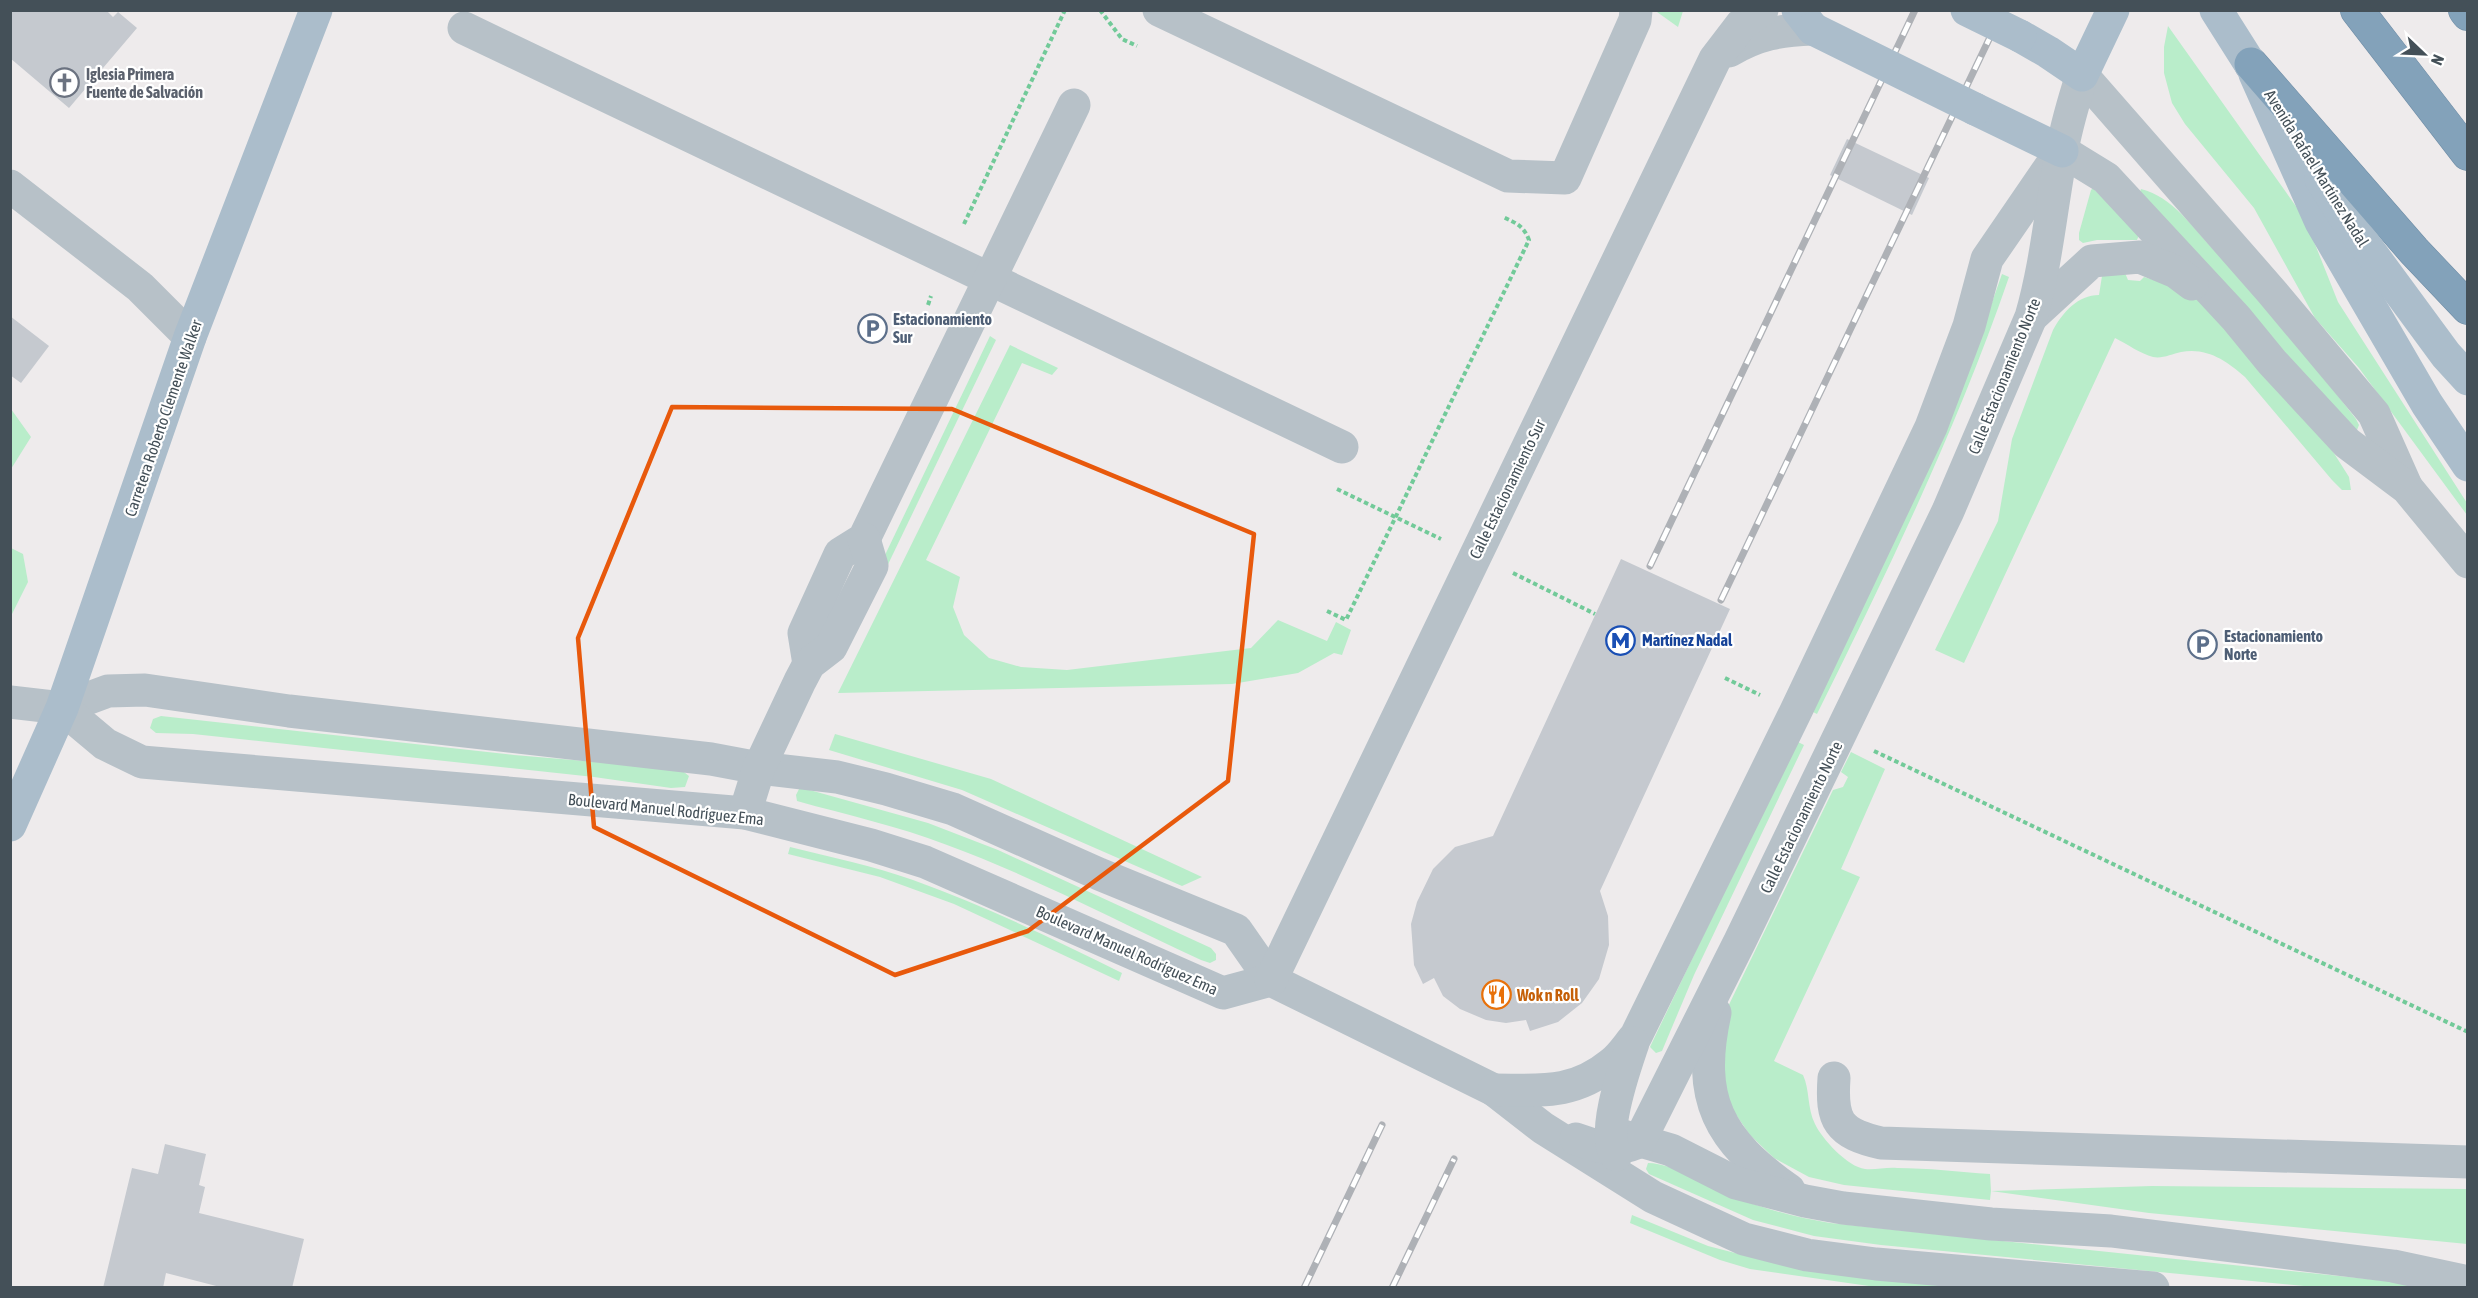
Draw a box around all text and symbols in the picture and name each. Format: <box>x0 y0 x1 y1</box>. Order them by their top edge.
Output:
north arrow <box>2394 24 2454 84</box>
text: N <box>2428 52 2448 68</box>
place label: Iglesia Primera Fuente de Salvación <box>86 65 203 101</box>
church icon: Iglesia Primera Fuente de Salvación <box>49 67 81 99</box>
street label: Avenida Rafael Martínez Nadal <box>2261 86 2373 250</box>
street label: Calle Estacionamiento Norte <box>1964 295 2044 457</box>
place label: Estacionamiento Sur <box>893 310 993 346</box>
parking icon: Estacionamiento Sur <box>856 312 888 344</box>
street label: Carretera Roberto Clemente Walker <box>121 317 205 519</box>
street label: Calle Estacionamiento Sur <box>1465 416 1549 562</box>
metro station icon: Martínez Nadal <box>1605 624 1637 656</box>
place label: Estacionamiento Norte <box>2224 627 2324 663</box>
parking icon: Estacionamiento Norte <box>2187 629 2219 661</box>
place label: Martínez Nadal <box>1642 631 1733 649</box>
street label: Calle Estacionamiento Norte <box>1756 738 1846 896</box>
street label: Boulevard Manuel Rodríguez Ema <box>567 790 765 829</box>
street label: Boulevard Manuel Rodríguez Ema <box>1033 902 1221 999</box>
restaurant icon: Wok n Roll <box>1480 979 1512 1011</box>
place label: Wok n Roll <box>1516 986 1580 1004</box>

